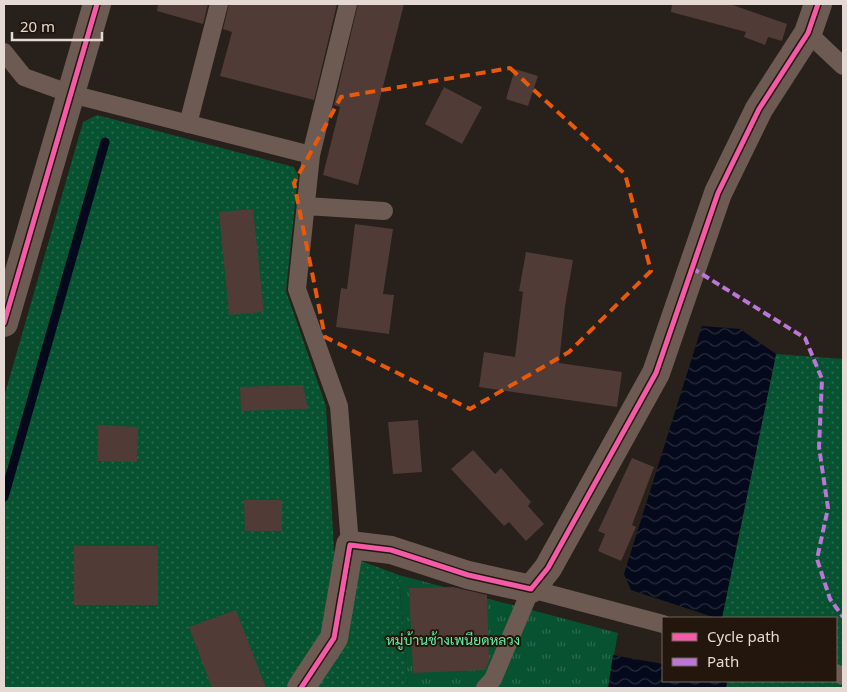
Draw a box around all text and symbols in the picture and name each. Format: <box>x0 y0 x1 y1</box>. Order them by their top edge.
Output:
scale bar <box>12 10 102 42</box>
text: 20 m <box>20 16 55 36</box>
legend <box>662 617 837 682</box>
text: Cycle path <box>707 626 780 646</box>
park label: หมู่บ้านช้างเพนียดหลวง <box>386 630 520 650</box>
text: Path <box>707 651 739 671</box>

